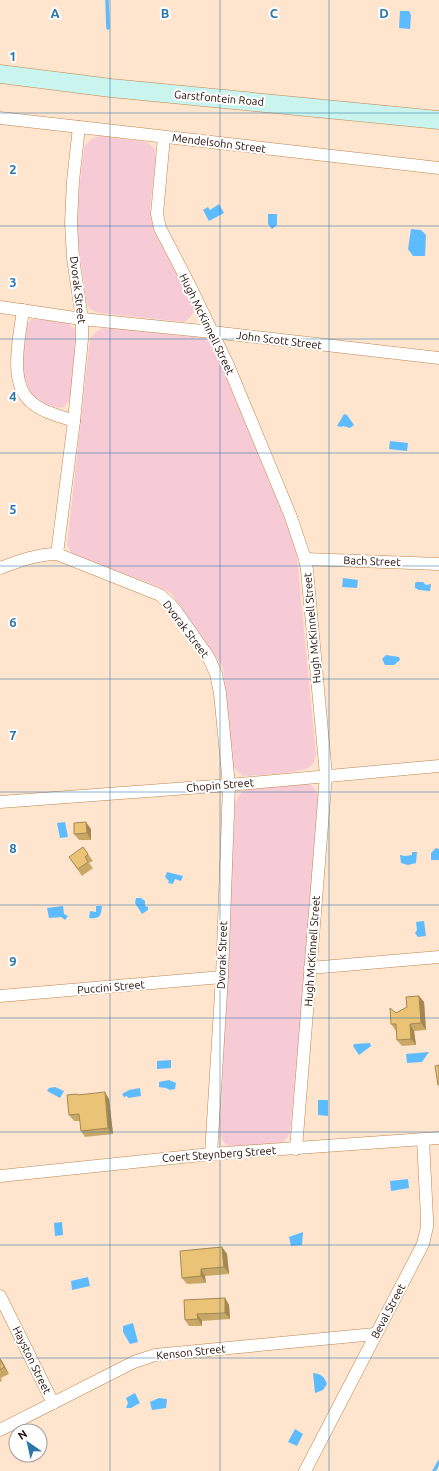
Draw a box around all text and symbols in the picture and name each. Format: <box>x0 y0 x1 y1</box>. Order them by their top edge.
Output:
text: A <box>50 6 60 20</box>
text: B <box>161 6 170 20</box>
text: C <box>270 6 279 20</box>
text: D <box>379 6 389 20</box>
text: 1 <box>9 49 17 63</box>
street label: Garstfontein Road <box>173 88 265 108</box>
street label: Mendelsohn Street <box>171 131 267 155</box>
text: 2 <box>9 162 17 176</box>
street label: Dvorak Street <box>68 255 88 325</box>
street label: Hugh McKinnell Street <box>177 272 237 377</box>
text: 3 <box>9 275 17 289</box>
street label: John Scott Street <box>236 329 323 351</box>
text: 4 <box>9 389 17 403</box>
text: 5 <box>9 502 17 516</box>
street label: Bach Street <box>343 554 402 568</box>
street label: Hugh McKinnell Street <box>301 572 323 684</box>
street label: Dvorak Street <box>161 598 212 660</box>
text: 6 <box>9 615 17 629</box>
text: 7 <box>9 728 17 742</box>
street label: Chopin Street <box>186 776 255 794</box>
text: 8 <box>9 841 17 855</box>
street label: Hugh McKinnell Street <box>302 895 322 1007</box>
street label: Dvorak Street <box>215 920 229 989</box>
text: 9 <box>9 954 17 968</box>
street label: Puccini Street <box>77 978 146 996</box>
street label: Coert Steynberg Street <box>162 1144 277 1164</box>
street label: Beval Street <box>369 1281 408 1340</box>
street label: Hayston Street <box>10 1324 54 1396</box>
street label: Kenson Street <box>156 1342 227 1362</box>
north arrow <box>8 1423 48 1463</box>
text: N <box>16 1427 29 1442</box>

